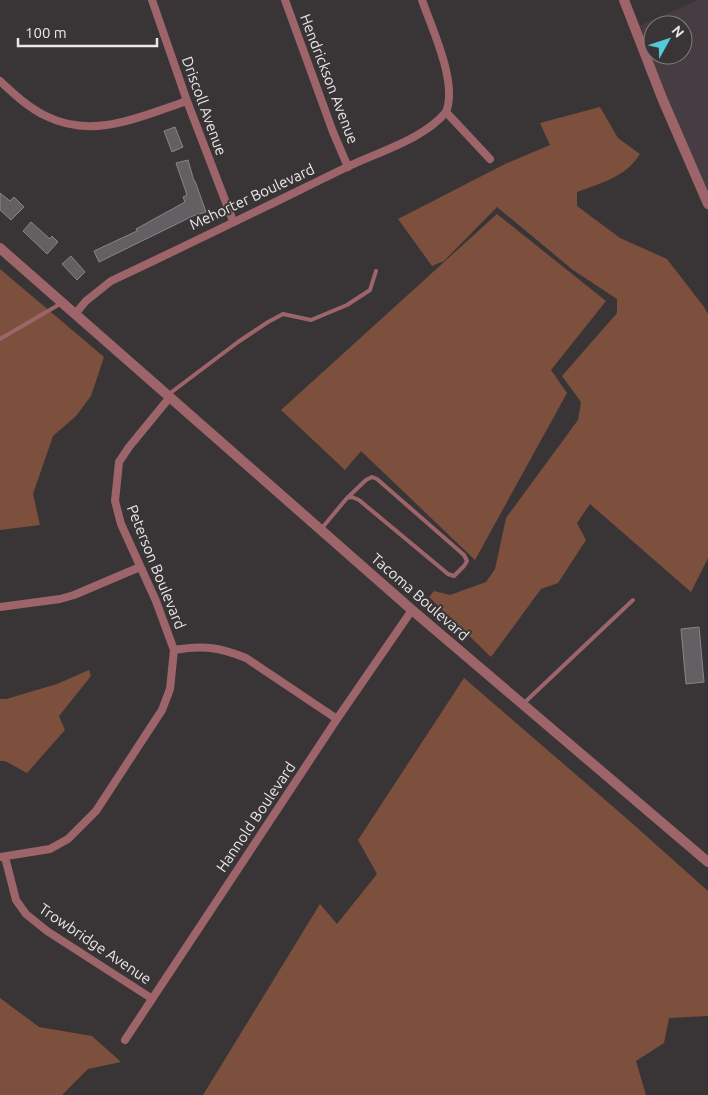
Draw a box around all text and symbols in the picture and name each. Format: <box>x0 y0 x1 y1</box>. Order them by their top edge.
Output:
street label: Hendrickson Avenue <box>297 11 362 146</box>
scale bar <box>18 15 156 47</box>
north arrow <box>643 15 693 65</box>
text: N <box>668 22 687 41</box>
text: 100 m <box>25 24 67 41</box>
street label: Driscoll Avenue <box>179 54 230 158</box>
street label: Mehorter Boulevard <box>186 160 317 233</box>
street label: Peterson Boulevard <box>124 502 189 631</box>
street label: Tacoma Boulevard <box>368 550 473 644</box>
street label: Hannold Boulevard <box>213 759 299 875</box>
street label: Trowbridge Avenue <box>36 900 155 987</box>

